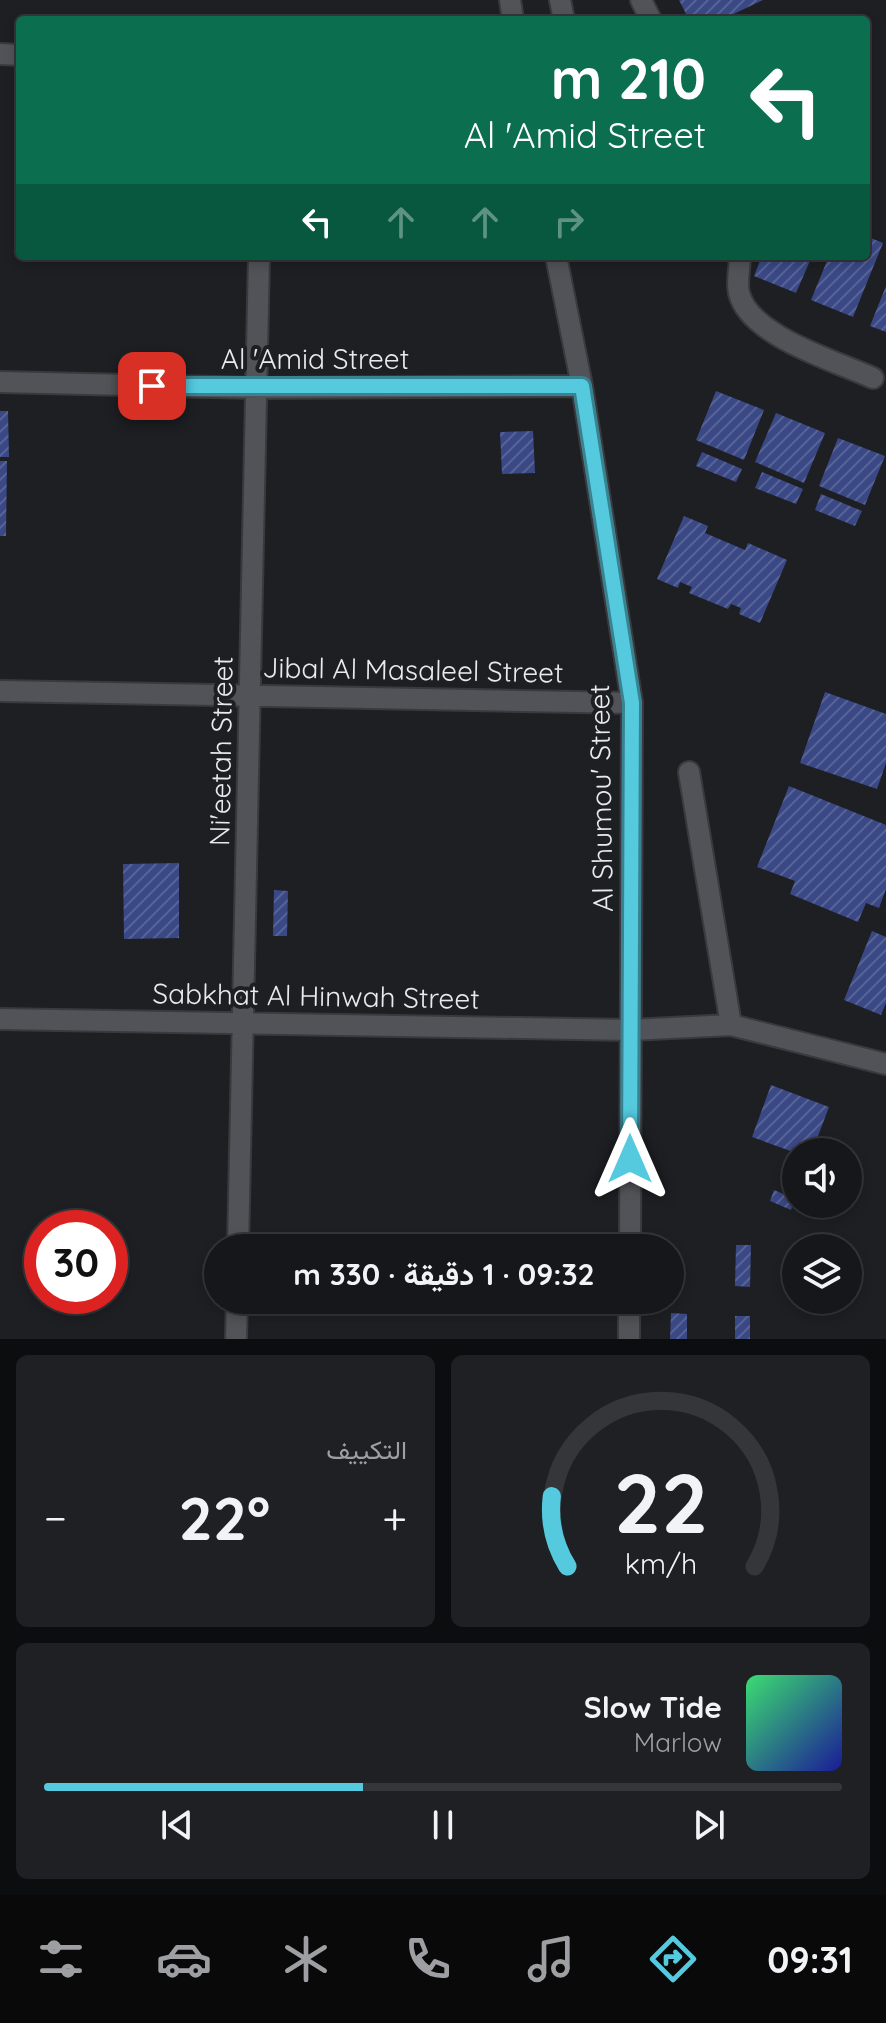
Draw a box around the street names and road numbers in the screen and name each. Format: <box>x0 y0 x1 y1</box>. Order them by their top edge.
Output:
street label: Al 'Amid Street <box>221 341 409 376</box>
street label: Jibal Al Masaleel Street <box>262 649 564 690</box>
street label: Ni'eetah Street <box>201 656 240 846</box>
street label: Al Shumou' Street <box>581 684 620 912</box>
street label: Sabkhat Al Hinwah Street <box>152 975 480 1016</box>

